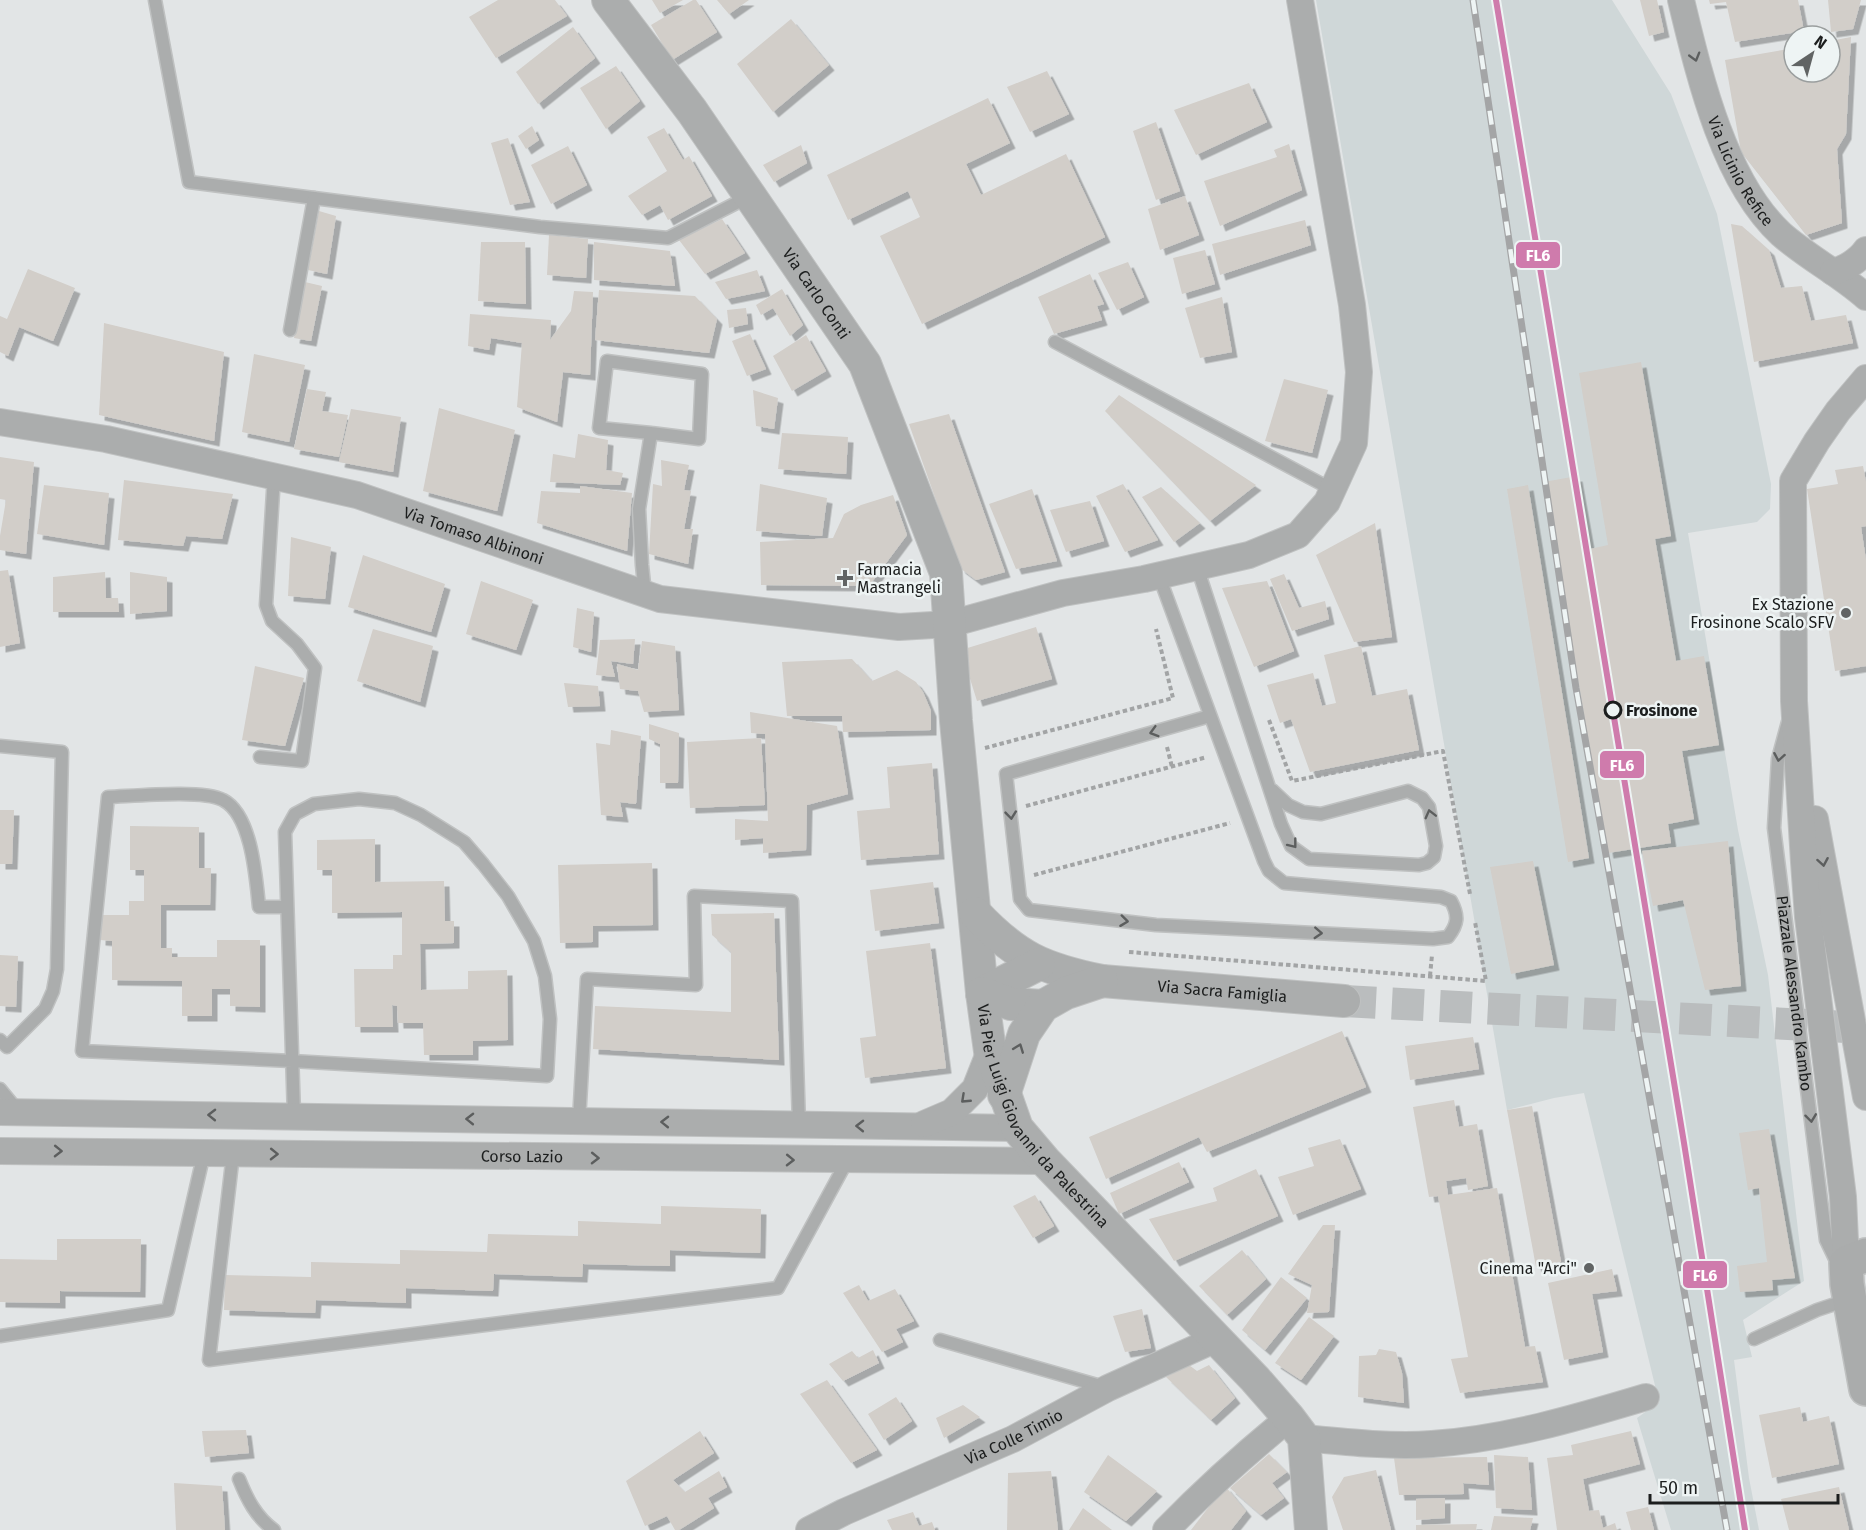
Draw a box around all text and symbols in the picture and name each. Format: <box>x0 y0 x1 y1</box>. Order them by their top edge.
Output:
north arrow <box>1782 24 1842 84</box>
text: N <box>1811 31 1830 53</box>
one-way arrow <box>1688 51 1701 61</box>
street label: Via Licinio Refice <box>1704 114 1777 230</box>
line badge: FL6 <box>1515 241 1561 269</box>
street label: Via Carlo Conti <box>778 244 854 343</box>
text: FL6 <box>1526 246 1550 265</box>
street label: Via Tomaso Albinoni <box>401 503 546 568</box>
place label: Farmacia Mastrangeli <box>857 560 941 597</box>
marker: Farmacia Mastrangeli <box>838 571 852 585</box>
place label: Ex Stazione Frosinone Scalo SFV <box>1690 595 1834 632</box>
marker: Ex Stazione Frosinone Scalo SFV <box>1839 606 1853 620</box>
marker: Frosinone <box>1604 701 1622 719</box>
place label: Frosinone <box>1626 701 1698 720</box>
one-way arrow <box>1149 725 1160 737</box>
line badge: FL6 <box>1599 750 1645 779</box>
one-way arrow <box>1773 752 1786 762</box>
text: FL6 <box>1610 756 1634 775</box>
one-way arrow <box>1424 809 1437 819</box>
one-way arrow <box>1004 810 1017 819</box>
one-way arrow <box>1286 837 1297 848</box>
one-way arrow <box>1816 856 1829 866</box>
street label: Piazzale Alessandro Kambo <box>1773 894 1816 1092</box>
one-way arrow <box>1119 914 1128 927</box>
one-way arrow <box>1314 927 1323 940</box>
street label: Via Sacra Famiglia <box>1157 977 1288 1006</box>
street label: Via Pier Luigi Giovanni da Palestrina <box>974 1003 1113 1232</box>
one-way arrow <box>1012 1044 1024 1055</box>
one-way arrow <box>961 1092 972 1103</box>
one-way arrow <box>208 1109 217 1121</box>
one-way arrow <box>466 1113 475 1125</box>
one-way arrow <box>1804 1113 1816 1122</box>
one-way arrow <box>661 1116 670 1129</box>
one-way arrow <box>856 1119 865 1132</box>
one-way arrow <box>54 1145 63 1158</box>
street label: Corso Lazio <box>481 1147 563 1166</box>
one-way arrow <box>270 1148 279 1160</box>
one-way arrow <box>591 1152 600 1164</box>
one-way arrow <box>786 1154 795 1166</box>
place label: Cinema "Arci" <box>1479 1259 1577 1278</box>
line badge: FL6 <box>1682 1260 1728 1289</box>
marker: Cinema "Arci" <box>1582 1261 1596 1275</box>
text: FL6 <box>1693 1266 1717 1285</box>
street label: Via Colle Timio <box>962 1405 1066 1469</box>
scale bar <box>1650 1467 1838 1505</box>
text: 50 m <box>1659 1477 1698 1499</box>

